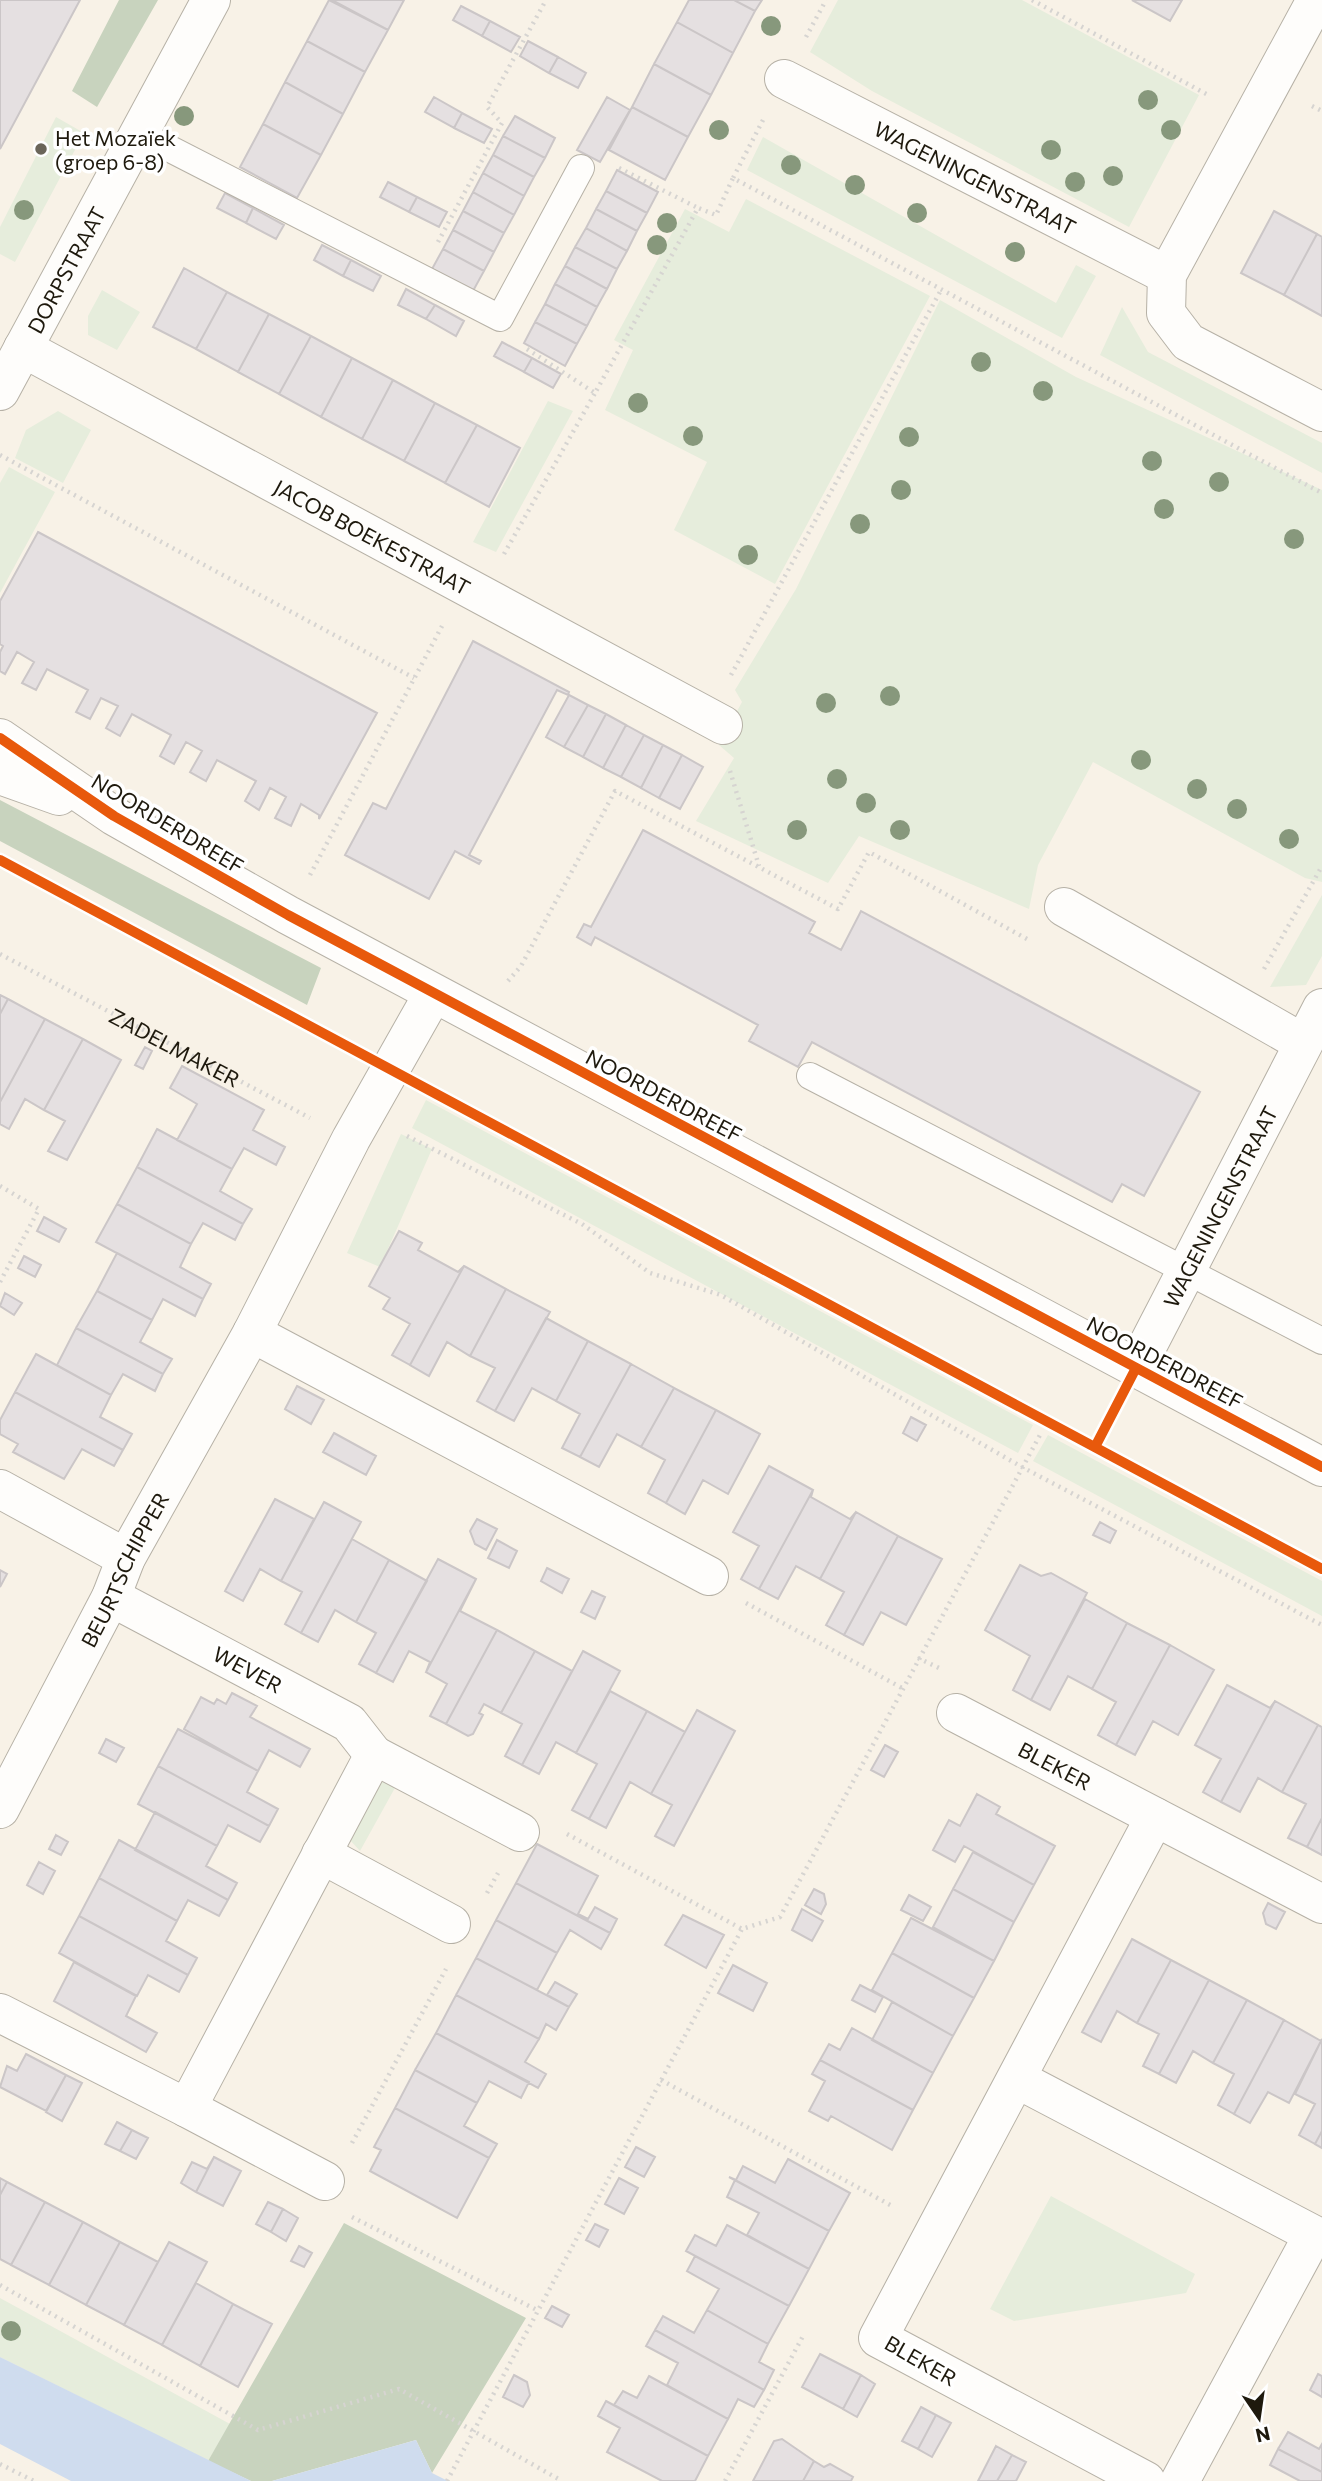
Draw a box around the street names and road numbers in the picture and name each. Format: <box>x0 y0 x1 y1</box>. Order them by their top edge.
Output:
street label: WAGENINGENSTRAAT <box>870 115 1080 239</box>
street label: DORPSTRAAT <box>21 202 110 337</box>
street label: JACOB BOEKESTRAAT <box>270 473 475 599</box>
street label: NOORDERDREEF <box>88 768 248 878</box>
street label: ZADELMAKER <box>106 1002 244 1091</box>
street label: NOORDERDREEF <box>582 1043 746 1147</box>
street label: WAGENINGENSTRAAT <box>1157 1101 1282 1311</box>
street label: NOORDERDREEF <box>1083 1310 1247 1414</box>
street label: BEURTSCHIPPER <box>75 1488 173 1651</box>
street label: WEVER <box>209 1640 287 1698</box>
street label: BLEKER <box>1015 1736 1096 1794</box>
street label: BLEKER <box>881 2330 961 2390</box>

